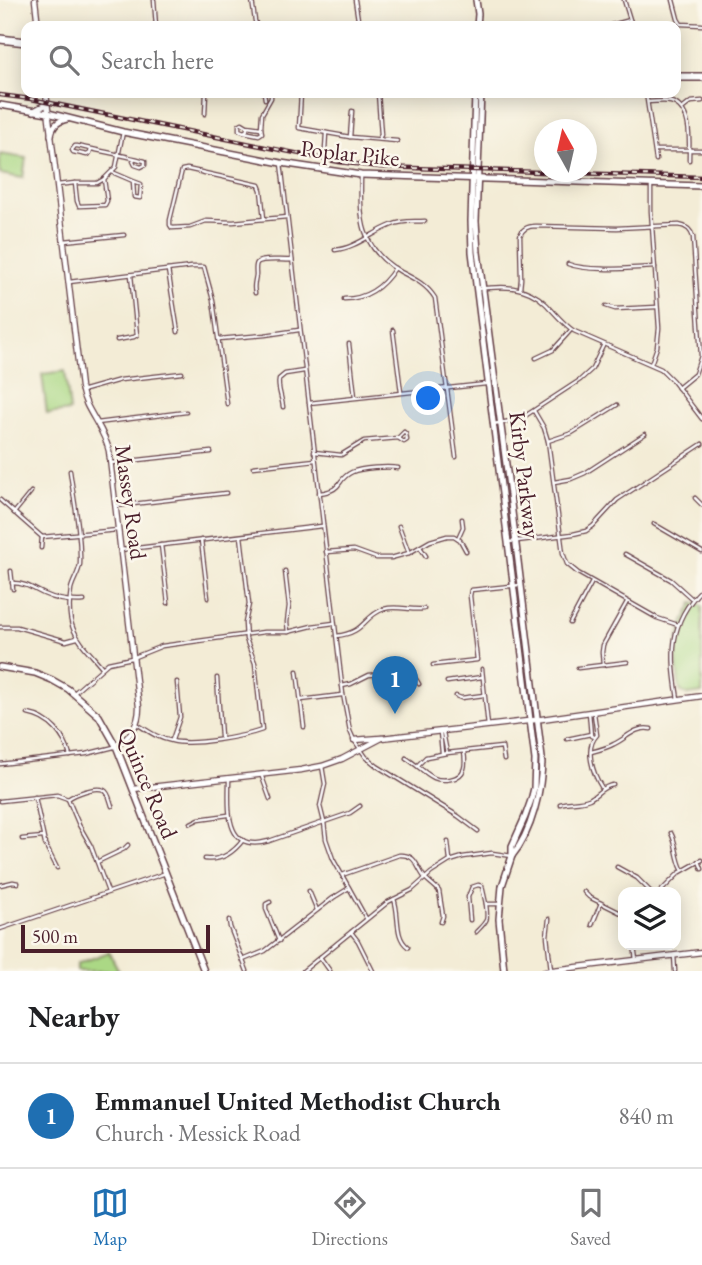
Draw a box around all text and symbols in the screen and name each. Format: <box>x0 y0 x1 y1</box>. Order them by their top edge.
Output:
search box <box>21 21 681 98</box>
icon: search <box>45 41 83 79</box>
text: Search here <box>101 43 214 77</box>
north arrow <box>534 119 597 182</box>
street label: Poplar Pike <box>299 133 401 173</box>
your location <box>411 381 445 415</box>
street label: Kirby Parkway <box>502 409 548 542</box>
street label: Massey Road <box>108 442 154 562</box>
pin: 1 <box>372 656 418 714</box>
street label: Quince Road <box>111 723 185 844</box>
map controls <box>618 887 681 950</box>
button: layers <box>618 887 681 950</box>
scale bar <box>21 922 210 954</box>
text: 500 m <box>32 924 78 949</box>
text: Nearby <box>28 997 120 1036</box>
text: Emmanuel United Methodist Church <box>95 1084 501 1118</box>
text: 1 <box>45 1101 57 1131</box>
text: 840 m <box>618 1101 674 1131</box>
text: Church · Messick Road <box>95 1118 301 1148</box>
tab: Map <box>91 1184 129 1251</box>
tab: Directions <box>311 1184 388 1251</box>
tab: Saved <box>570 1184 611 1251</box>

